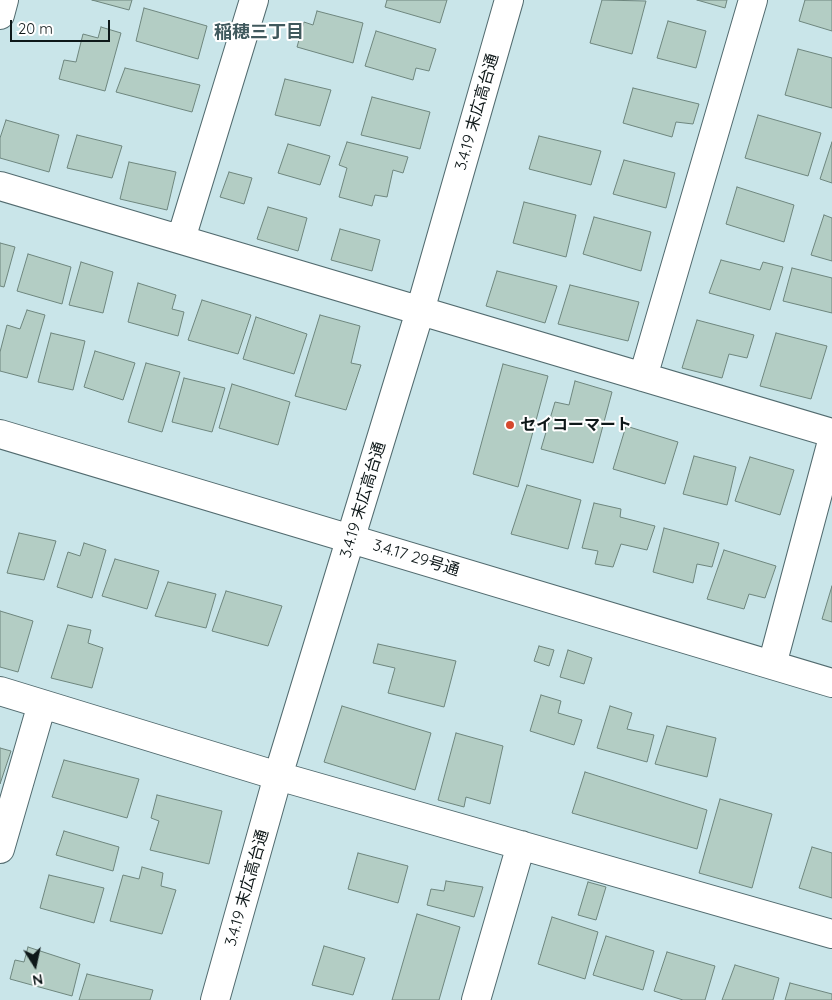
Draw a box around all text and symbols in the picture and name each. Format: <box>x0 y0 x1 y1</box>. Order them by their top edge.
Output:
scale bar <box>12 10 112 42</box>
text: 20 m <box>18 19 53 38</box>
district label: 稲穂三丁目 <box>214 22 304 44</box>
street label: 3.4.19 末広高台通 <box>451 51 503 173</box>
place label: セイコーマート <box>520 415 632 435</box>
marker: セイコーマート <box>504 419 516 431</box>
street label: 3.4.19 末広高台通 <box>336 439 390 561</box>
street label: 3.4.17 29号通 <box>370 536 462 580</box>
street label: 3.4.19 末広高台通 <box>221 827 273 949</box>
north arrow <box>10 940 60 990</box>
text: N <box>31 970 44 990</box>

